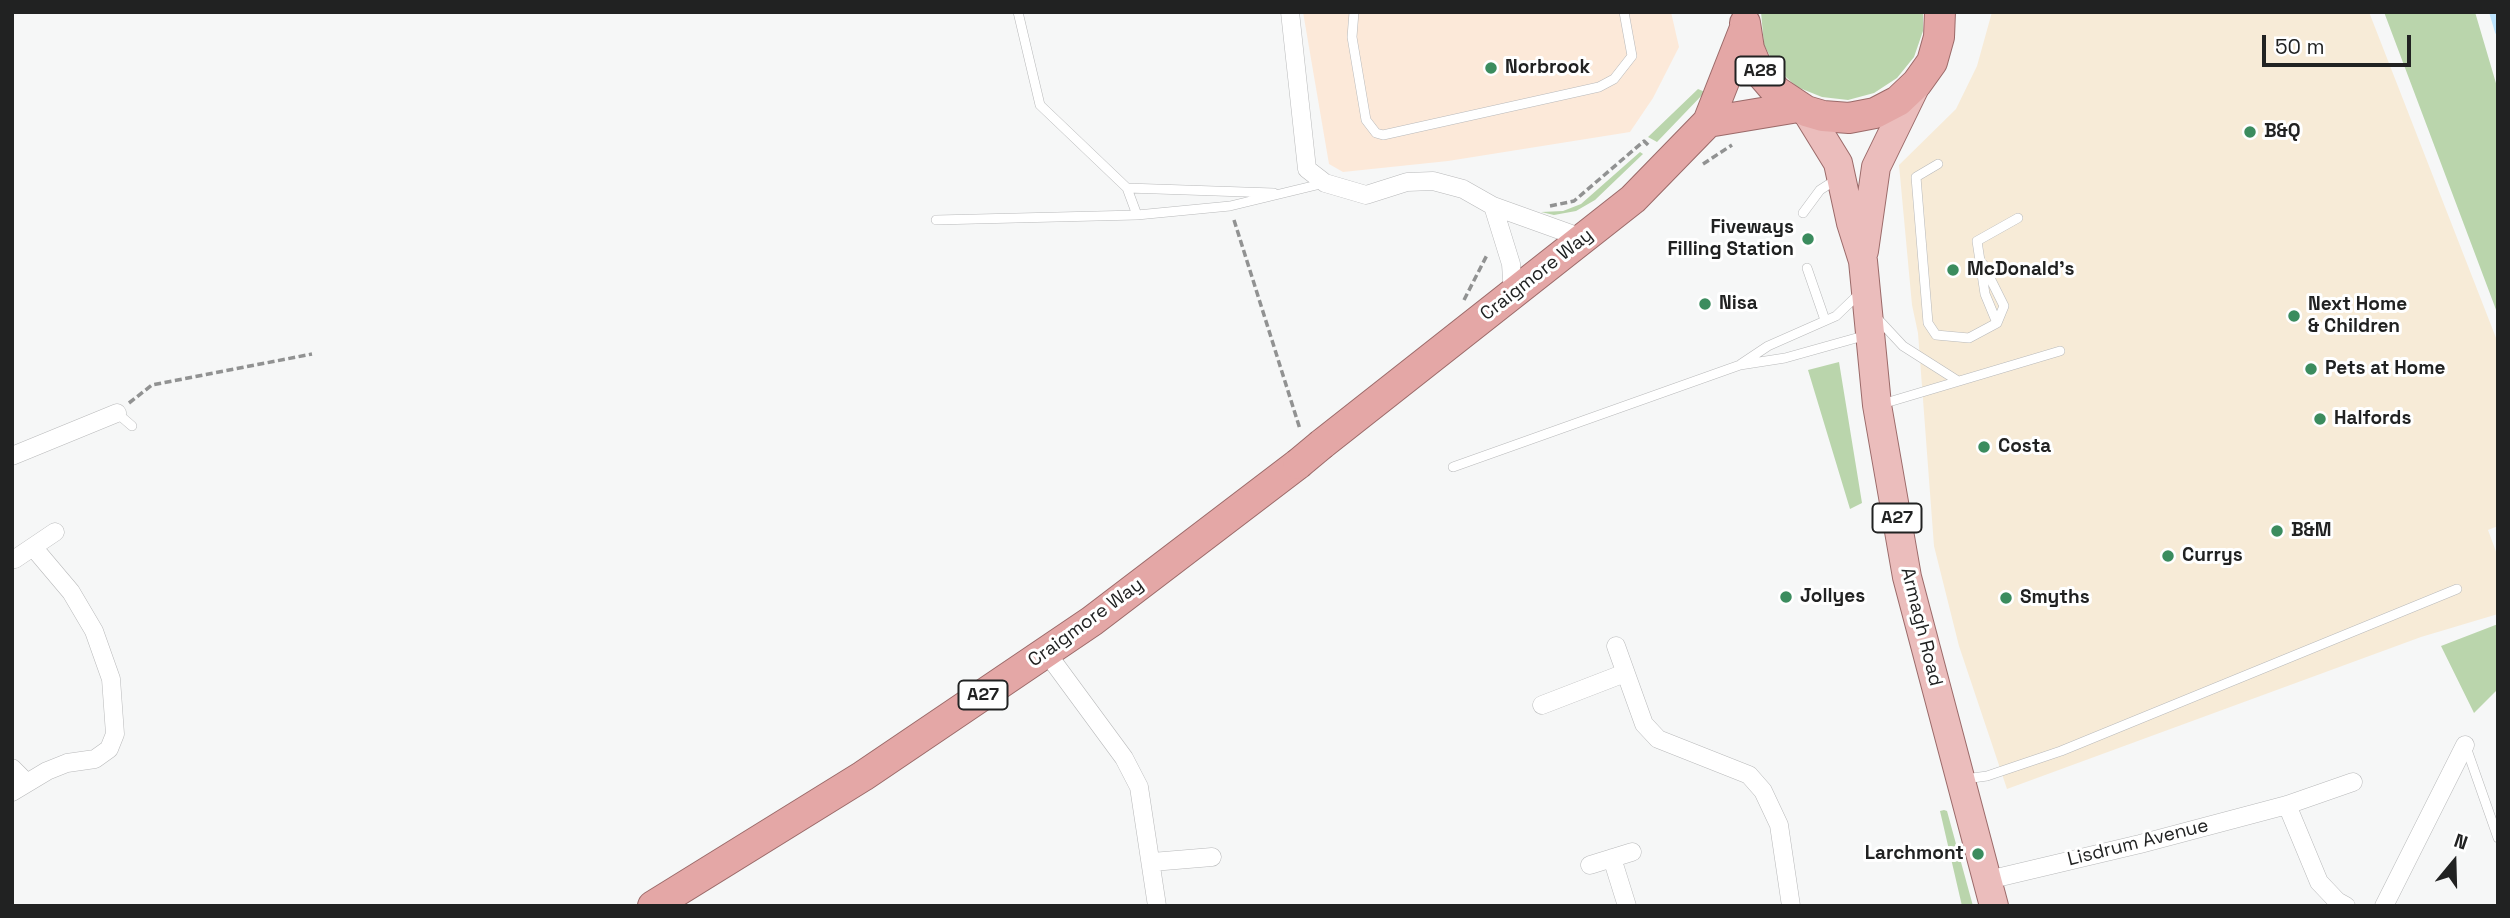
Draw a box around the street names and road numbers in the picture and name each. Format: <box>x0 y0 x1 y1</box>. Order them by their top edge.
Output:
road number: A28 <box>1736 56 1784 86</box>
street label: Craigmore Way <box>1476 224 1598 326</box>
road number: A27 <box>1872 504 1922 532</box>
street label: Armagh Road <box>1895 565 1947 689</box>
street label: Craigmore Way <box>1024 574 1148 672</box>
road number: A27 <box>958 680 1007 710</box>
street label: Lisdrum Avenue <box>2065 814 2211 872</box>

